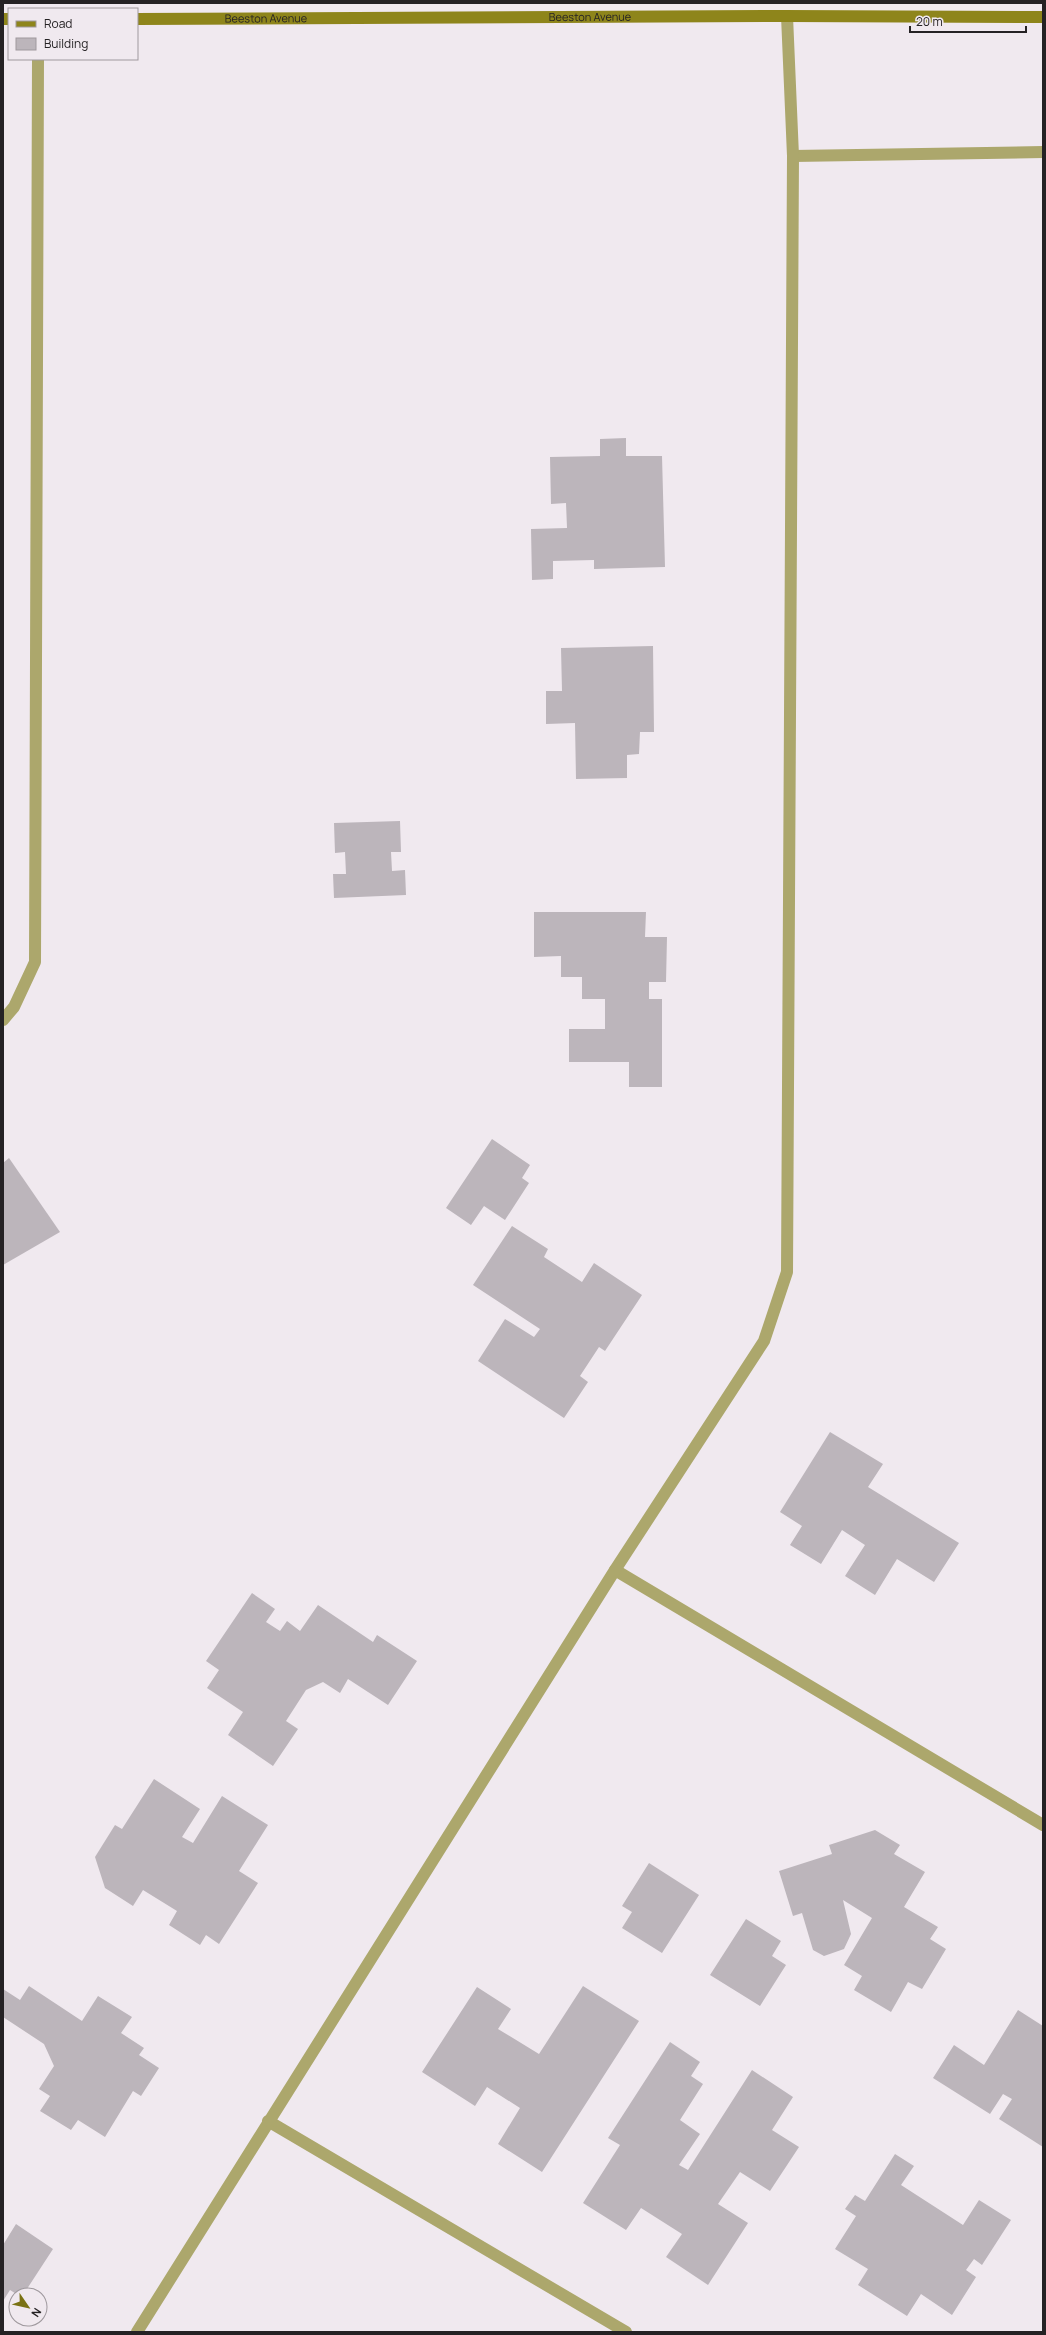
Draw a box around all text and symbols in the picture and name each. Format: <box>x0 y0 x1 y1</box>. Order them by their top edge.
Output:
legend <box>8 8 138 60</box>
scale bar <box>910 8 1026 34</box>
street label: Beeston Avenue <box>549 9 632 24</box>
street label: Beeston Avenue <box>225 10 308 26</box>
text: 20 m <box>916 13 943 30</box>
text: Road <box>44 15 72 32</box>
text: Building <box>44 35 88 52</box>
north arrow <box>8 2287 48 2327</box>
text: N <box>28 2305 45 2320</box>

